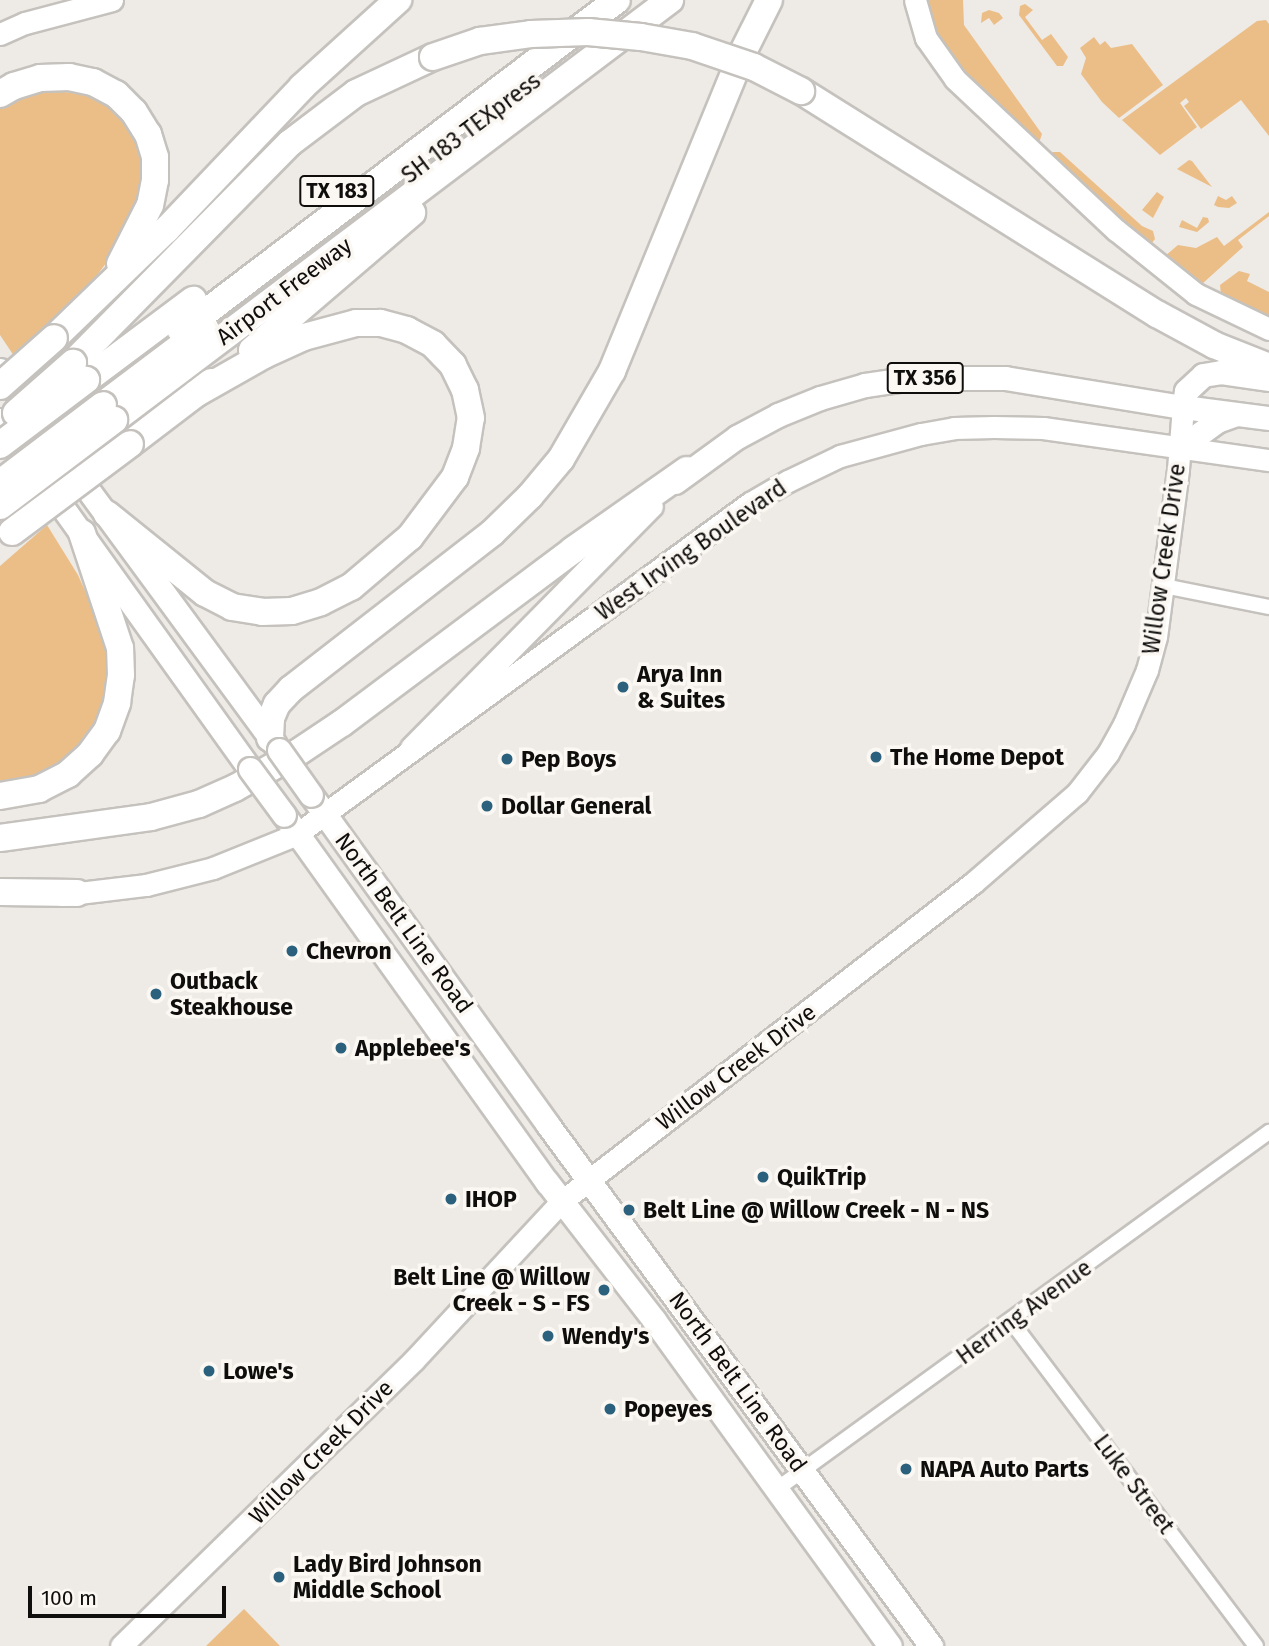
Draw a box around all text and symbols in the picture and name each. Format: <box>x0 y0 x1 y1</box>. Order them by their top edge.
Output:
street label: SH 183 TEXpress <box>396 67 546 189</box>
road number: TX 183 <box>298 174 376 208</box>
street label: Airport Freeway <box>211 231 357 351</box>
road number: TX 356 <box>886 360 964 396</box>
street label: Willow Creek Drive <box>1137 462 1191 656</box>
street label: West Irving Boulevard <box>590 474 792 626</box>
place label: Arya Inn & Suites <box>637 660 725 714</box>
marker: Arya Inn & Suites <box>615 679 631 695</box>
place label: The Home Depot <box>890 743 1064 771</box>
place label: Pep Boys <box>521 745 616 773</box>
marker: The Home Depot <box>868 749 884 765</box>
marker: Pep Boys <box>499 751 515 767</box>
place label: Dollar General <box>501 792 651 820</box>
marker: Dollar General <box>479 798 495 814</box>
street label: North Belt Line Road <box>329 827 479 1019</box>
place label: Chevron <box>306 937 392 965</box>
marker: Chevron <box>284 943 300 959</box>
place label: Outback Steakhouse <box>170 967 293 1021</box>
marker: Outback Steakhouse <box>148 986 164 1002</box>
street label: Willow Creek Drive <box>651 998 821 1136</box>
place label: Applebee's <box>355 1034 471 1062</box>
marker: Applebee's <box>333 1040 349 1056</box>
place label: QuikTrip <box>777 1163 866 1191</box>
marker: QuikTrip <box>755 1169 771 1185</box>
place label: IHOP <box>465 1185 517 1213</box>
marker: IHOP <box>443 1191 459 1207</box>
place label: Belt Line @ Willow Creek - N - NS <box>643 1196 989 1224</box>
marker: Belt Line @ Willow Creek - N - NS <box>621 1202 637 1218</box>
street label: Herring Avenue <box>951 1254 1097 1370</box>
place label: Belt Line @ Willow Creek - S - FS <box>393 1263 590 1317</box>
marker: Belt Line @ Willow Creek - S - FS <box>596 1282 612 1298</box>
street label: North Belt Line Road <box>663 1286 813 1478</box>
place label: Wendy's <box>562 1322 649 1350</box>
marker: Wendy's <box>540 1328 556 1344</box>
place label: Lowe's <box>223 1357 294 1385</box>
marker: Lowe's <box>201 1363 217 1379</box>
street label: Willow Creek Drive <box>243 1374 399 1530</box>
place label: Popeyes <box>624 1395 712 1423</box>
marker: Popeyes <box>602 1401 618 1417</box>
street label: Luke Street <box>1088 1429 1180 1539</box>
place label: NAPA Auto Parts <box>920 1455 1089 1483</box>
marker: NAPA Auto Parts <box>898 1461 914 1477</box>
place label: Lady Bird Johnson Middle School <box>293 1550 482 1604</box>
marker: Lady Bird Johnson Middle School <box>271 1569 287 1585</box>
scale bar <box>32 1572 229 1616</box>
text: 100 m <box>41 1585 97 1611</box>

